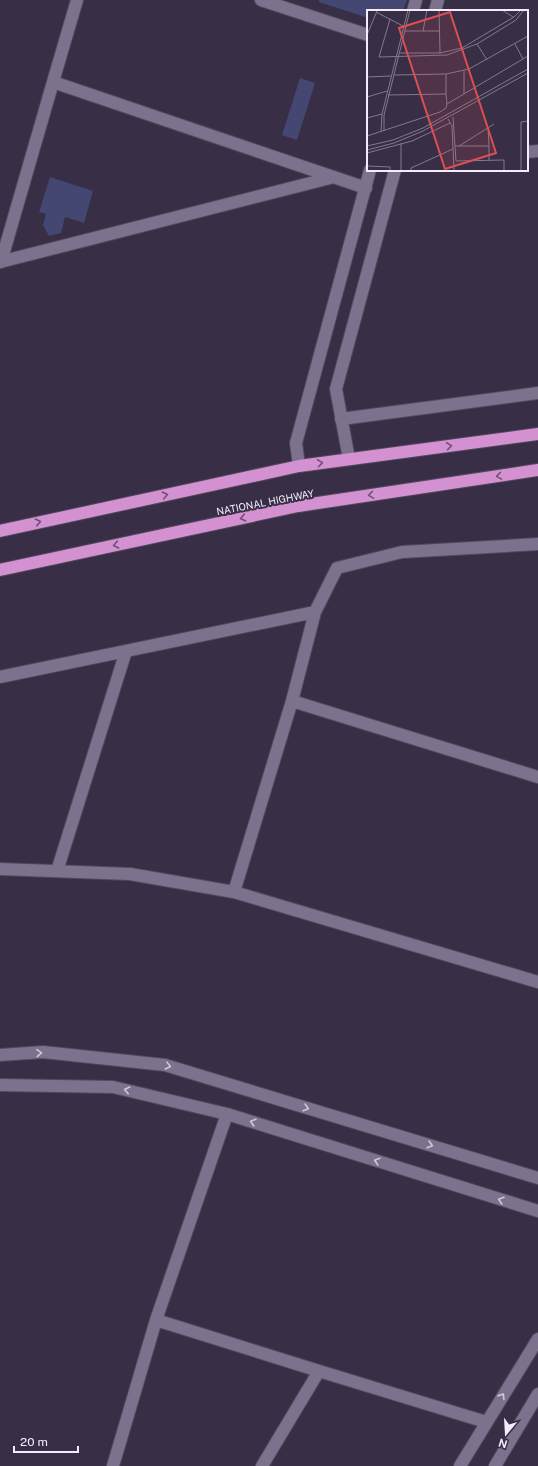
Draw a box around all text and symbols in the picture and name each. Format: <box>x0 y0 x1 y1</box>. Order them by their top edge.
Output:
inset map <box>367 10 528 171</box>
one-way arrow <box>446 442 452 451</box>
one-way arrow <box>317 459 323 468</box>
one-way arrow <box>496 471 503 480</box>
street label: NATIONAL HIGHWAY <box>215 487 315 517</box>
one-way arrow <box>368 490 374 499</box>
one-way arrow <box>162 491 168 499</box>
one-way arrow <box>240 514 246 522</box>
one-way arrow <box>35 519 41 527</box>
one-way arrow <box>113 541 119 549</box>
one-way arrow <box>36 1048 42 1057</box>
one-way arrow <box>164 1061 171 1070</box>
one-way arrow <box>123 1087 130 1095</box>
one-way arrow <box>302 1103 309 1112</box>
one-way arrow <box>249 1119 256 1127</box>
one-way arrow <box>427 1140 434 1149</box>
one-way arrow <box>373 1157 380 1166</box>
one-way arrow <box>497 1196 504 1205</box>
one-way arrow <box>497 1394 504 1401</box>
north arrow <box>486 1414 526 1454</box>
scale bar <box>14 1428 78 1454</box>
text: 20 m <box>20 1435 48 1449</box>
text: N <box>497 1436 509 1451</box>

